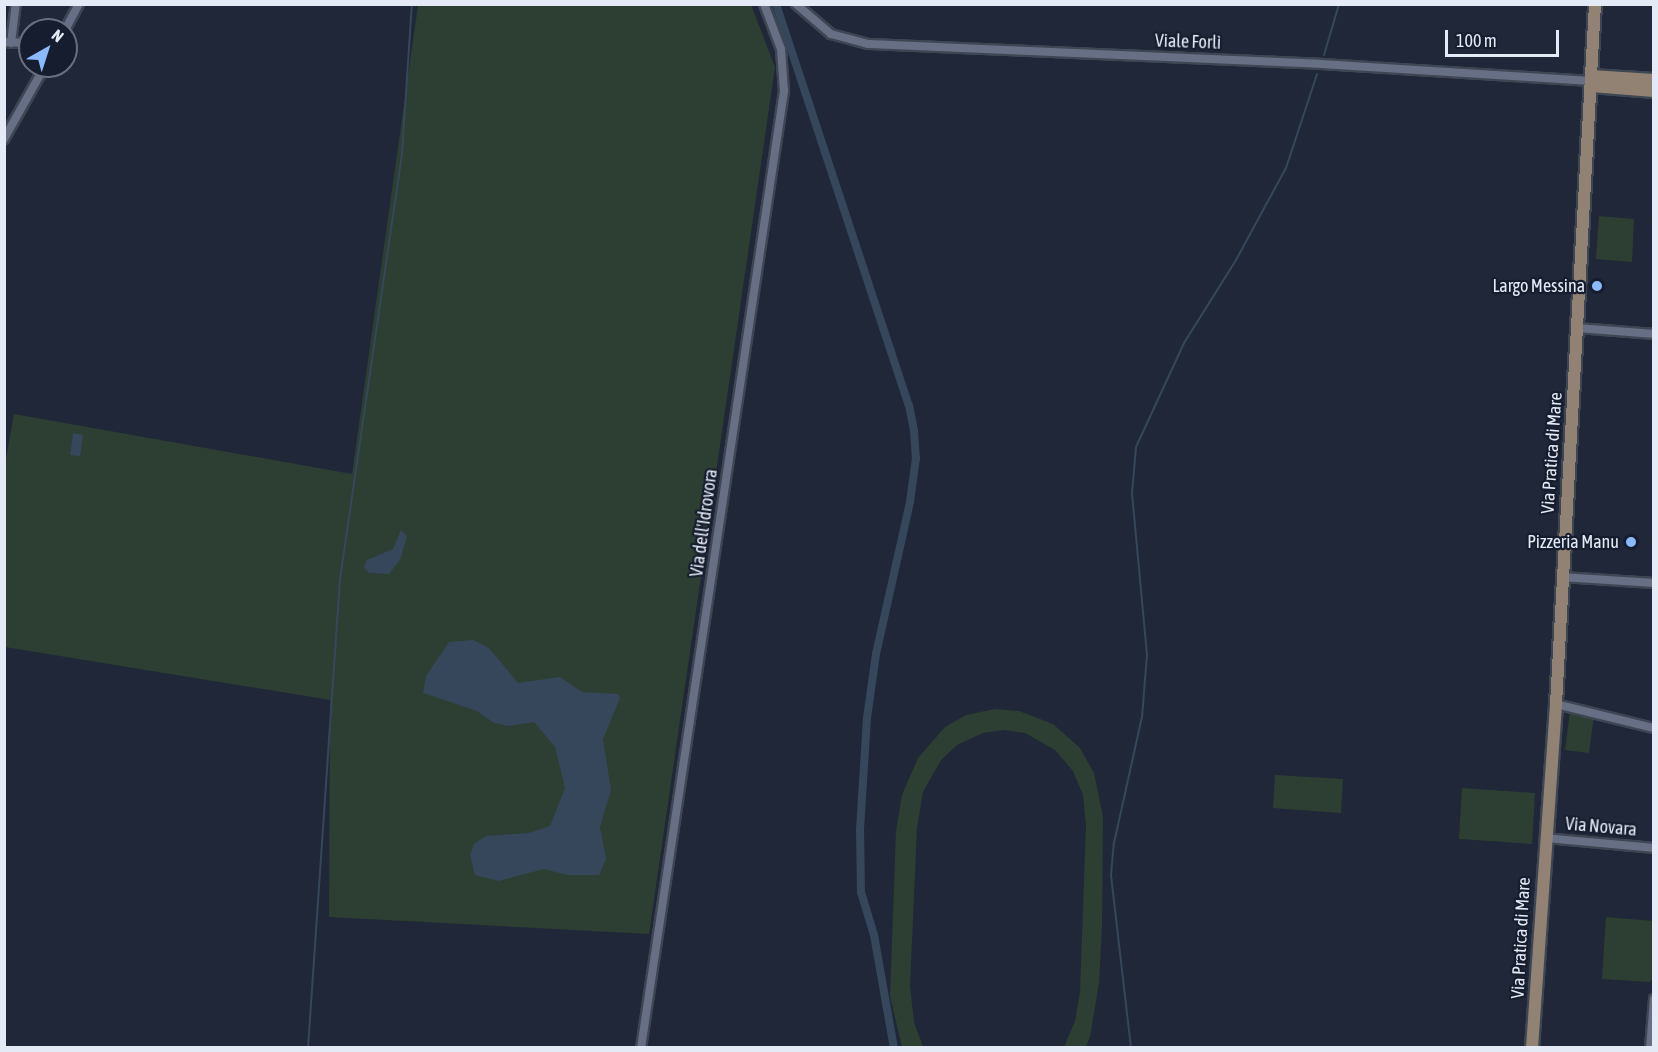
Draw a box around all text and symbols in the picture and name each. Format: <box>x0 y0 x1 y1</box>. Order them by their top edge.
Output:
north arrow <box>18 18 78 78</box>
scale bar <box>1448 18 1562 56</box>
text: N <box>49 26 67 46</box>
street label: Viale Forlì <box>1155 30 1221 54</box>
text: 100 m <box>1456 30 1497 51</box>
place label: Largo Messina <box>1492 275 1585 297</box>
marker: Largo Messina <box>1590 279 1604 293</box>
street label: Via Pratica di Mare <box>1537 391 1567 515</box>
street label: Via dell'Idrovora <box>686 468 722 578</box>
place label: Pizzeria Manu <box>1527 531 1619 553</box>
marker: Pizzeria Manu <box>1624 535 1638 549</box>
street label: Via Novara <box>1564 813 1638 841</box>
street label: Via Pratica di Mare <box>1507 877 1535 999</box>

